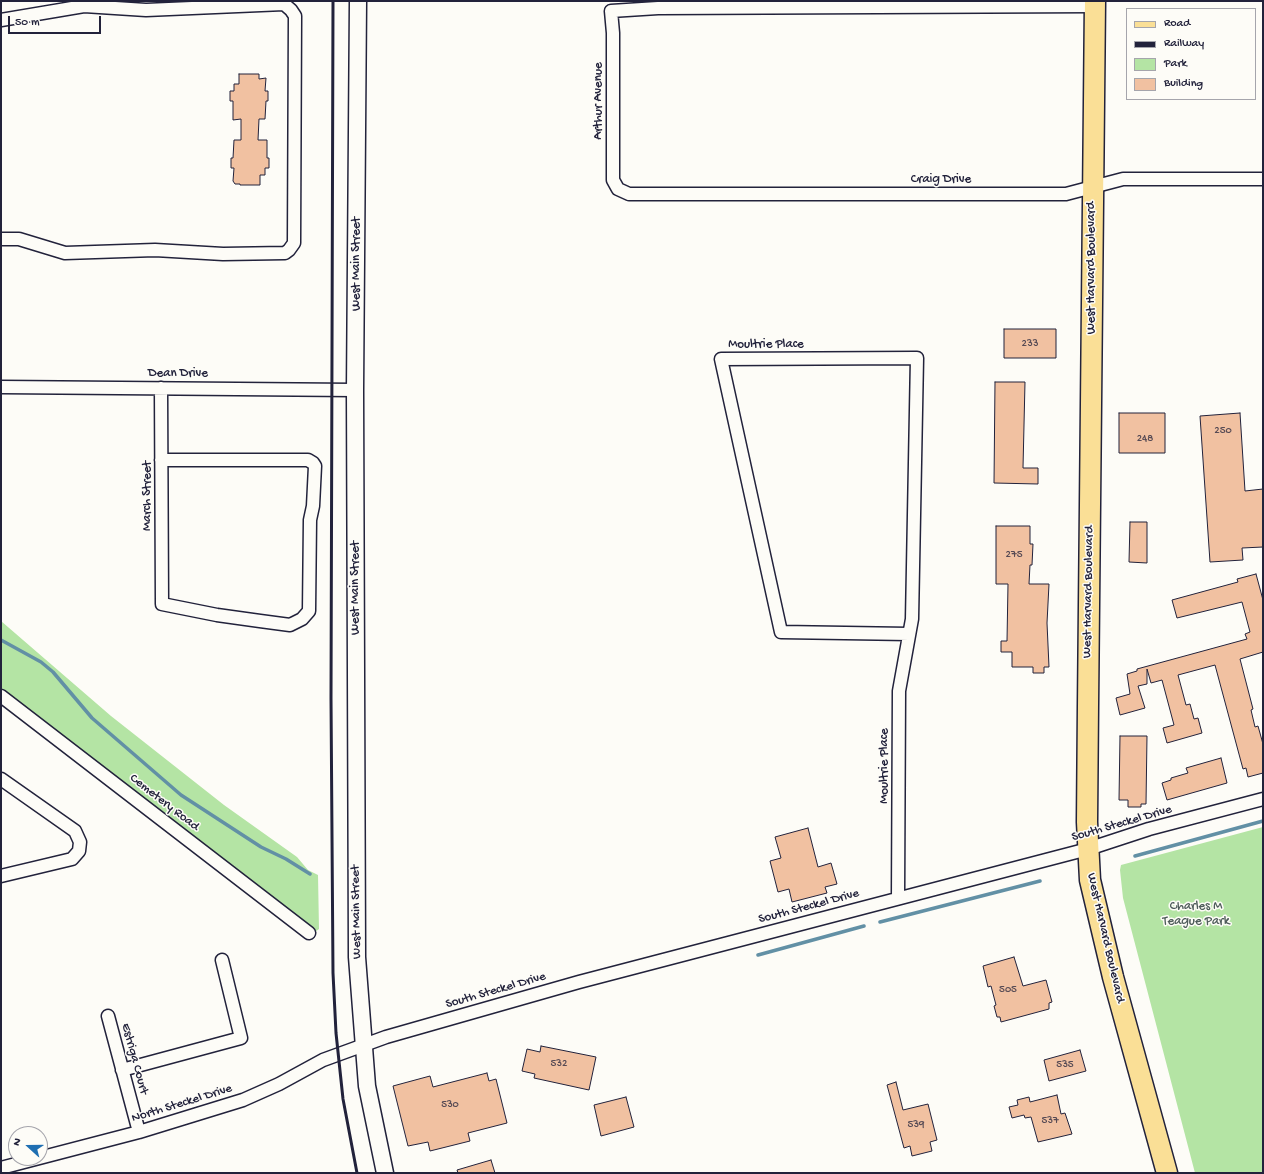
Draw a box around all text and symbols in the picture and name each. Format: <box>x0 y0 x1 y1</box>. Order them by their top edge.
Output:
scale bar <box>10 8 103 34</box>
legend <box>1126 8 1256 100</box>
text: 50 m <box>15 16 40 30</box>
text: Road <box>1164 17 1190 31</box>
text: Railway <box>1164 37 1204 51</box>
text: Park <box>1164 57 1187 71</box>
street label: Arthur Avenue <box>591 62 607 140</box>
text: Building <box>1164 77 1203 91</box>
street label: Craig Drive <box>911 172 971 188</box>
street label: West Harvard Boulevard <box>1084 202 1100 334</box>
street label: West Main Street <box>349 217 365 311</box>
street label: Moultrie Place <box>728 337 804 353</box>
house number: 233 <box>1022 337 1038 351</box>
street label: Dean Drive <box>148 366 208 382</box>
house number: 250 <box>1214 424 1232 438</box>
house number: 248 <box>1137 432 1153 446</box>
street label: March Street <box>140 461 156 531</box>
street label: West Harvard Boulevard <box>1080 526 1098 658</box>
street label: West Main Street <box>348 541 364 635</box>
house number: 275 <box>1006 548 1022 562</box>
street label: Moultrie Place <box>877 728 893 804</box>
street label: Cemetery Road <box>126 771 202 835</box>
street label: South Steckel Drive <box>1070 802 1174 846</box>
street label: West Main Street <box>348 865 366 959</box>
street label: West Harvard Boulevard <box>1082 872 1128 1004</box>
street label: South Steckel Drive <box>757 886 861 928</box>
park label: Charles M Teague Park <box>1163 899 1229 930</box>
street label: South Steckel Drive <box>444 969 548 1013</box>
house number: 505 <box>999 983 1017 997</box>
street label: Estriga Court <box>117 1022 151 1096</box>
house number: 532 <box>551 1057 567 1071</box>
house number: 535 <box>1056 1058 1074 1072</box>
street label: North Steckel Drive <box>130 1081 234 1127</box>
house number: 530 <box>441 1098 459 1112</box>
house number: 537 <box>1041 1114 1059 1128</box>
house number: 539 <box>907 1118 925 1132</box>
north arrow <box>8 1126 48 1166</box>
text: N <box>11 1137 25 1148</box>

